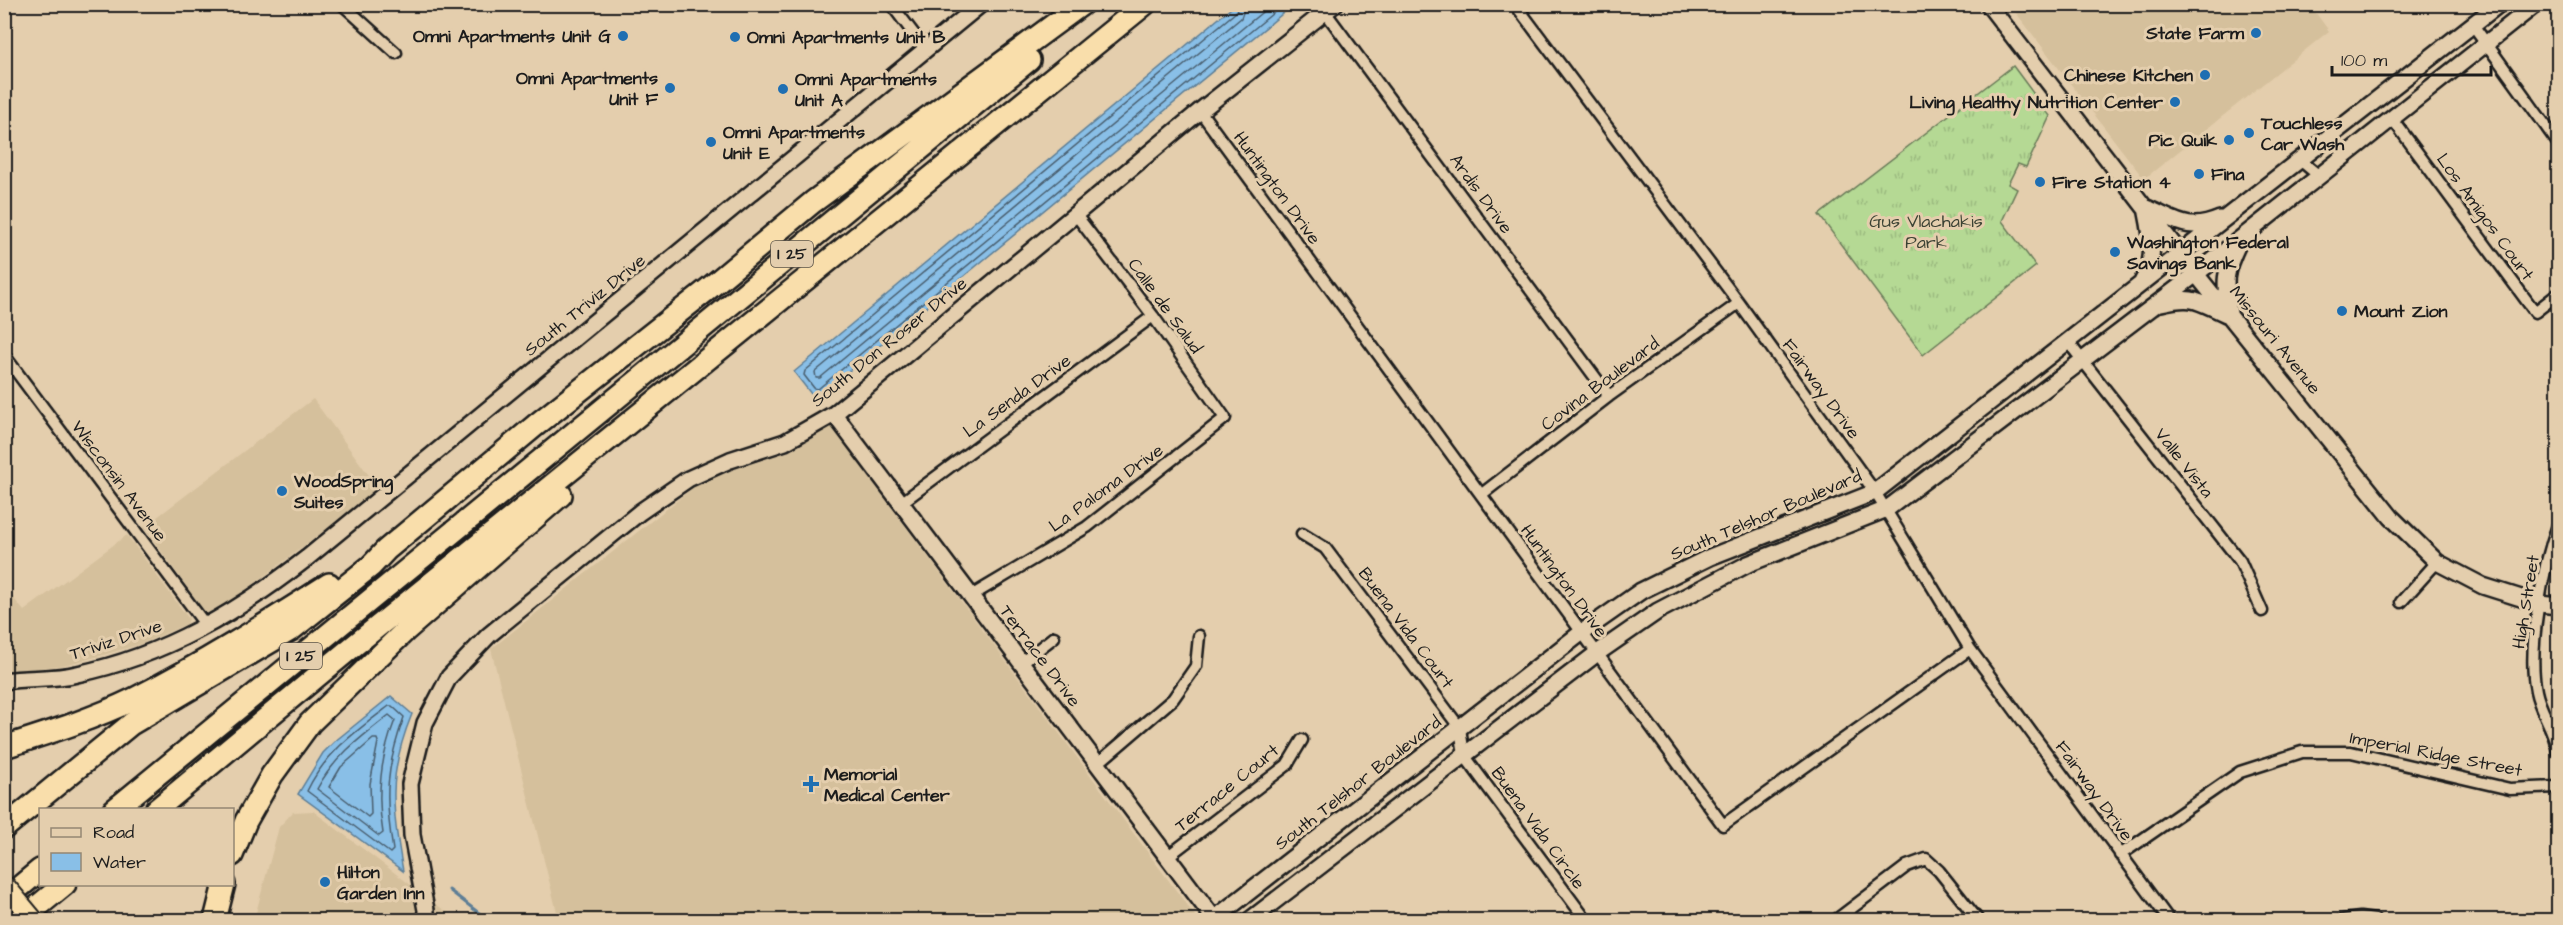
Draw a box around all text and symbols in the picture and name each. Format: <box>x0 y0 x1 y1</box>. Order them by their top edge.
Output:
place label: State Farm <box>2145 21 2245 46</box>
place label: Omni Apartments Unit G <box>413 24 612 49</box>
place label: Omni Apartments Unit B <box>747 25 946 50</box>
marker: State Farm <box>2249 26 2263 40</box>
marker: Omni Apartments Unit G <box>616 29 630 43</box>
marker: Omni Apartments Unit B <box>728 30 742 44</box>
scale bar <box>2332 39 2491 77</box>
text: 100 m <box>2341 48 2387 73</box>
place label: Chinese Kitchen <box>2064 63 2193 88</box>
place label: Omni Apartments Unit F <box>516 66 659 112</box>
place label: Omni Apartments Unit A <box>795 67 937 113</box>
marker: Chinese Kitchen <box>2198 68 2212 82</box>
marker: Omni Apartments Unit F <box>663 81 677 95</box>
marker: Omni Apartments Unit A <box>776 82 790 96</box>
place label: Living Healthy Nutrition Center <box>1909 90 2163 116</box>
marker: Living Healthy Nutrition Center <box>2168 95 2182 109</box>
place label: Touchless Car Wash <box>2260 111 2345 157</box>
place label: Omni Apartments Unit E <box>723 120 865 166</box>
street label: Huntington Drive <box>1227 126 1327 250</box>
marker: Touchless Car Wash <box>2242 126 2256 140</box>
place label: Pic Quik <box>2148 128 2218 153</box>
marker: Pic Quik <box>2222 133 2236 147</box>
marker: Omni Apartments Unit E <box>704 135 718 149</box>
street label: Los Amigos Court <box>2429 148 2540 287</box>
street label: Ardis Drive <box>1444 149 1519 239</box>
place label: Fina <box>2211 162 2245 187</box>
marker: Fina <box>2192 167 2206 181</box>
place label: Fire Station 4 <box>2052 170 2171 195</box>
marker: Fire Station 4 <box>2033 175 2047 189</box>
park label: Gus Vlachakis Park <box>1869 209 1983 255</box>
place label: Washington Federal Savings Bank <box>2126 230 2289 277</box>
road number: I 25 <box>771 241 813 267</box>
marker: Washington Federal Savings Bank <box>2108 245 2122 259</box>
street label: South Triviz Drive <box>519 248 651 362</box>
street label: Calle de Salud <box>1122 253 1208 359</box>
street label: South Don Roser Drive <box>806 271 973 413</box>
street label: Missouri Avenue <box>2223 280 2327 400</box>
place label: Mount Zion <box>2354 299 2448 324</box>
marker: Mount Zion <box>2335 304 2349 318</box>
street label: Covina Boulevard <box>1536 331 1664 437</box>
street label: Fairway Drive <box>1775 334 1866 445</box>
street label: La Senda Drive <box>958 348 1076 444</box>
street label: Wisconsin Avenue <box>65 415 173 547</box>
street label: Valle Vista <box>2149 423 2219 503</box>
street label: La Paloma Drive <box>1044 438 1169 538</box>
street label: South Telshor Boulevard <box>1667 463 1865 567</box>
place label: WoodSpring Suites <box>293 469 394 515</box>
marker: WoodSpring Suites <box>275 484 289 498</box>
street label: Huntington Drive <box>1514 519 1614 643</box>
street label: High Street <box>2506 553 2547 651</box>
street label: Buena Vida Court <box>1352 562 1460 694</box>
street label: Terrace Drive <box>993 600 1087 712</box>
street label: Triviz Drive <box>67 613 165 667</box>
road number: I 25 <box>280 643 322 669</box>
street label: South Telshor Boulevard <box>1269 710 1447 856</box>
street label: Imperial Ridge Street <box>2348 725 2525 784</box>
street label: Fairway Drive <box>2048 736 2139 847</box>
street label: Terrace Court <box>1170 738 1285 838</box>
place label: Memorial Medical Center <box>824 762 950 808</box>
street label: Buena Vida Circle <box>1485 762 1591 895</box>
marker: Memorial Medical Center <box>802 775 820 793</box>
legend <box>39 808 234 886</box>
text: Road <box>93 820 134 845</box>
text: Water <box>93 850 146 875</box>
place label: Hilton Garden Inn <box>337 860 424 906</box>
marker: Hilton Garden Inn <box>318 875 332 889</box>

